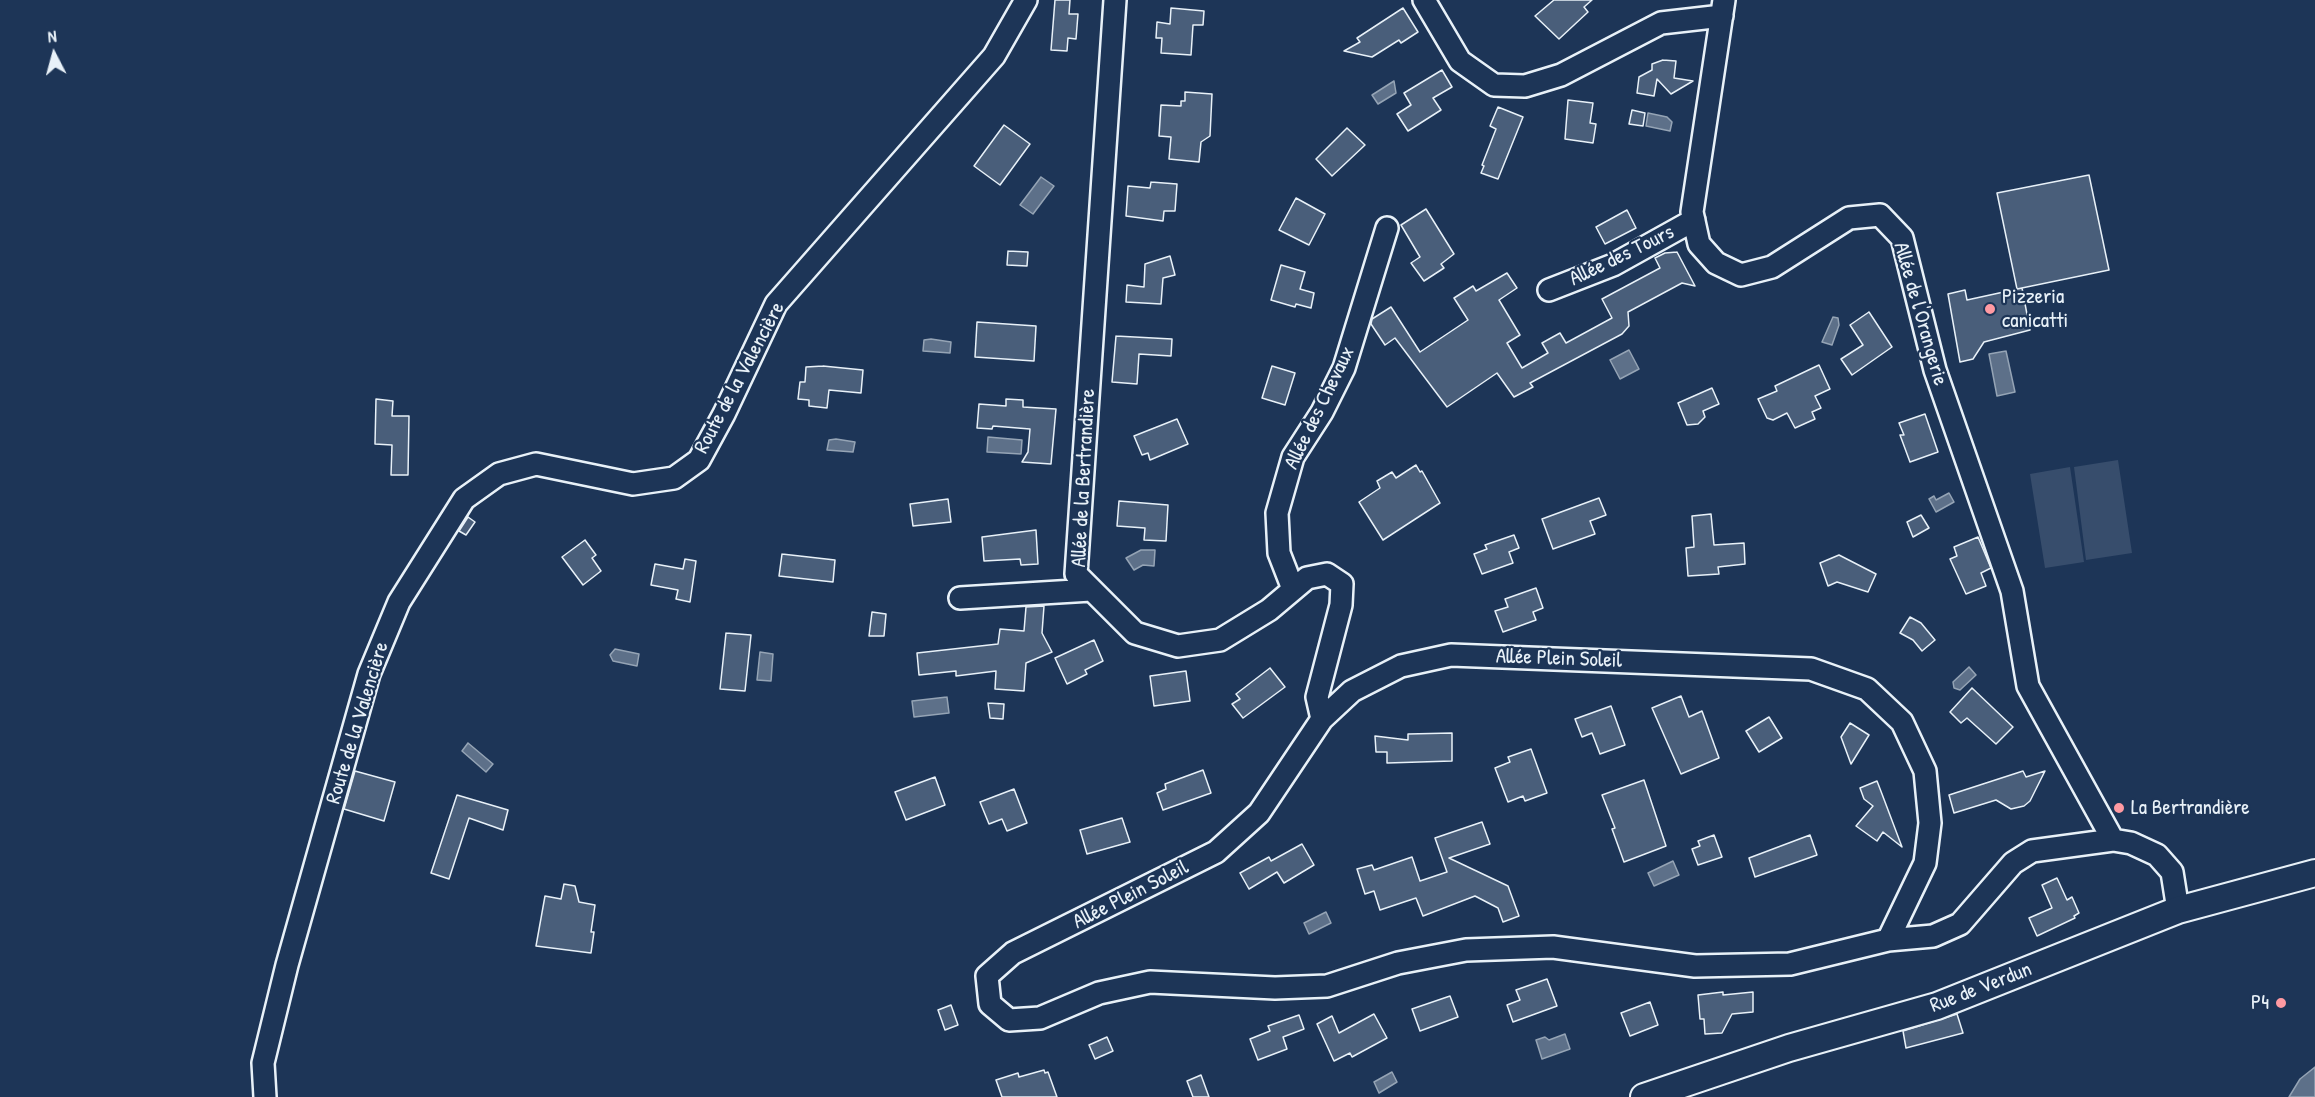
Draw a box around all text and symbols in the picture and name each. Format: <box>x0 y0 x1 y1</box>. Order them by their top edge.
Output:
north arrow <box>24 24 84 84</box>
text: N <box>47 25 57 47</box>
street label: Allée des Tours <box>1566 220 1678 292</box>
street label: Allée de l'Orangerie <box>1888 240 1952 388</box>
place label: Pizzeria canicatti <box>2002 284 2068 334</box>
street label: Route de la Valencière <box>689 298 791 458</box>
marker: Pizzeria canicatti <box>1983 302 1997 316</box>
street label: Allée des Chevaux <box>1279 343 1361 473</box>
street label: Allée de la Bertrandière <box>1067 388 1101 568</box>
street label: Route de la Valencière <box>321 639 395 807</box>
street label: Allée Plein Soleil <box>1495 644 1623 674</box>
place label: La Bertrandière <box>2131 795 2250 821</box>
marker: La Bertrandière <box>2112 801 2126 815</box>
street label: Allée Plein Soleil <box>1069 855 1193 935</box>
street label: Rue de Verdun <box>1927 957 2035 1019</box>
place label: P4 <box>2251 990 2269 1016</box>
marker: P4 <box>2274 996 2288 1010</box>

